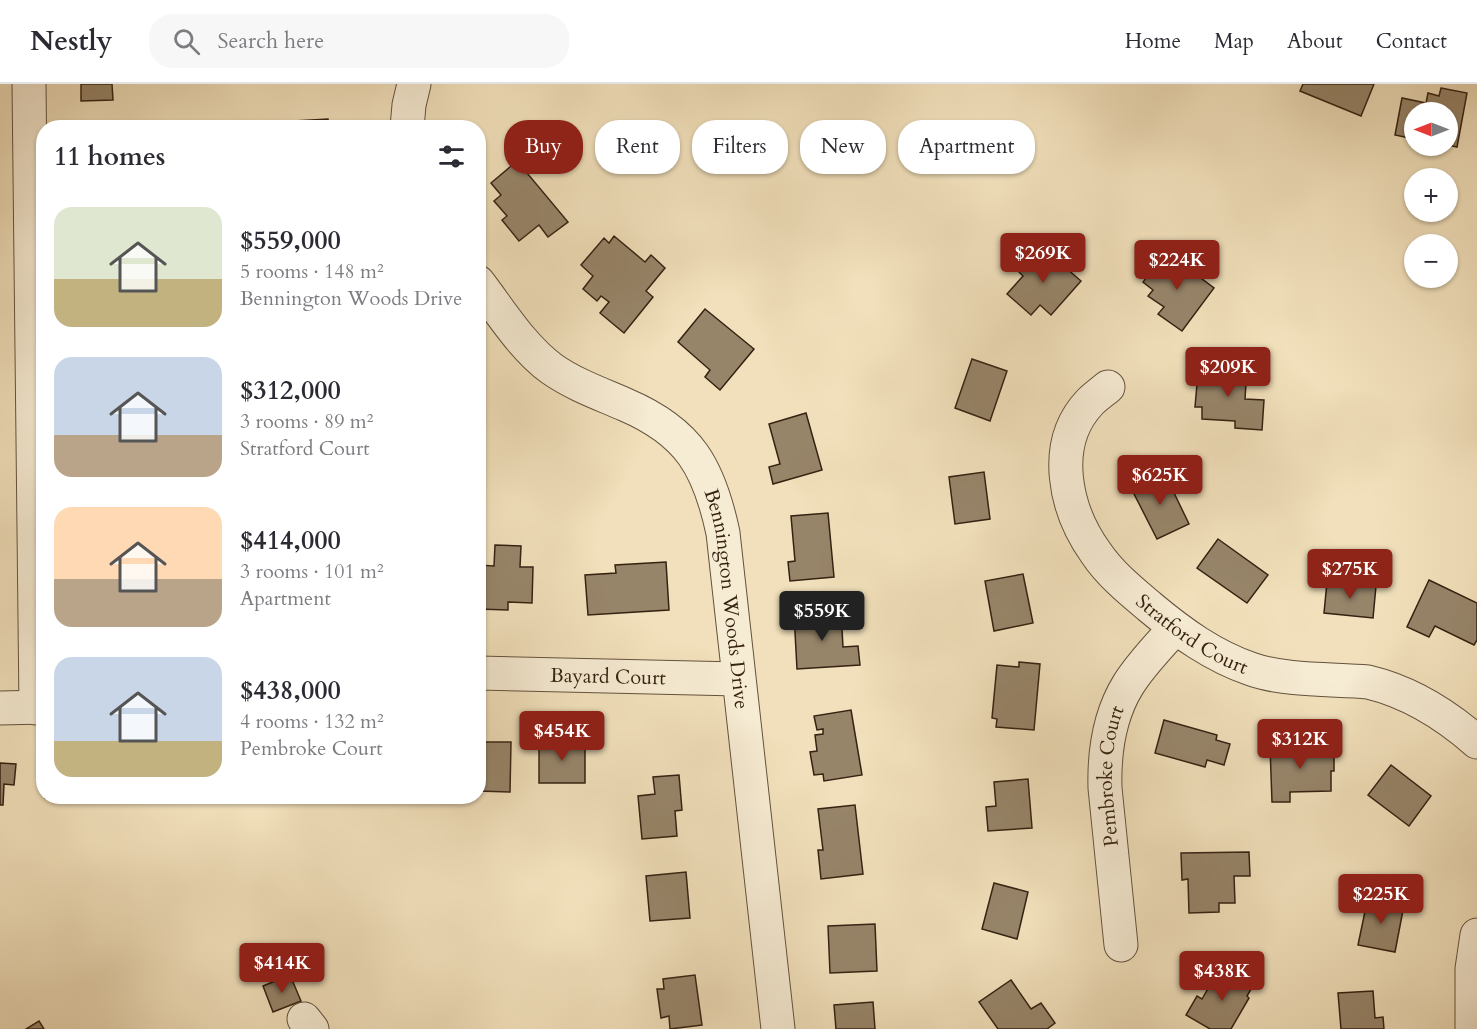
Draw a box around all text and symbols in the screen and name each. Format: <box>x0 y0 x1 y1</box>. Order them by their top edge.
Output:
search box <box>149 14 569 68</box>
text: Nestly <box>30 22 113 60</box>
icon: search <box>170 25 203 58</box>
text: Search here <box>218 26 324 56</box>
text: Home <box>1125 27 1181 56</box>
text: Map <box>1214 27 1254 56</box>
text: About <box>1287 27 1343 56</box>
text: Contact <box>1376 27 1447 56</box>
north arrow <box>1404 102 1458 156</box>
map controls <box>1404 102 1458 288</box>
chip: Buy <box>504 120 583 174</box>
chip: Rent <box>595 120 680 174</box>
chip: Filters <box>692 120 788 174</box>
chip: New <box>800 120 886 174</box>
chip: Apartment <box>898 120 1035 174</box>
text: 11 homes <box>54 139 165 174</box>
icon: filters <box>435 140 468 173</box>
button: + <box>1404 168 1458 222</box>
text: $559,000 <box>240 223 341 258</box>
icon: home <box>102 231 174 303</box>
pin: $269K <box>1001 233 1085 284</box>
button: − <box>1404 234 1458 288</box>
text: $269K <box>1014 239 1072 266</box>
pin: $224K <box>1135 240 1219 291</box>
text: $224K <box>1148 246 1206 273</box>
text: 5 rooms · 148 m² <box>240 258 384 285</box>
text: Bennington Woods Drive <box>240 285 462 312</box>
pin: $209K <box>1186 347 1270 398</box>
text: $209K <box>1199 353 1257 380</box>
text: $312,000 <box>240 373 341 408</box>
icon: home <box>102 381 174 453</box>
text: 3 rooms · 89 m² <box>240 408 373 435</box>
text: Stratford Court <box>240 435 370 462</box>
pin: $625K <box>1118 455 1202 506</box>
text: $625K <box>1131 461 1189 488</box>
street label: Bennington Woods Drive <box>698 485 756 711</box>
text: $414,000 <box>240 523 341 558</box>
icon: home <box>102 531 174 603</box>
pin: $275K <box>1308 549 1392 600</box>
text: $275K <box>1321 555 1379 582</box>
text: 3 rooms · 101 m² <box>240 558 384 585</box>
text: Apartment <box>240 585 331 612</box>
street label: Stratford Court <box>1130 587 1253 681</box>
pin: $559K <box>780 591 864 642</box>
text: $559K <box>793 597 851 624</box>
street label: Bayard Court <box>550 661 667 691</box>
text: $438,000 <box>240 673 341 708</box>
icon: home <box>102 681 174 753</box>
street label: Pembroke Court <box>1091 701 1130 848</box>
text: 4 rooms · 132 m² <box>240 708 384 735</box>
pin: $454K <box>520 711 604 762</box>
text: $454K <box>533 717 591 744</box>
pin: $312K <box>1258 719 1342 770</box>
text: $312K <box>1271 725 1329 752</box>
text: Pembroke Court <box>240 735 383 762</box>
pin: $225K <box>1339 874 1423 925</box>
text: $225K <box>1352 880 1410 907</box>
pin: $414K <box>240 943 324 994</box>
text: $414K <box>253 949 311 976</box>
pin: $438K <box>1180 951 1264 1002</box>
text: $438K <box>1193 957 1251 984</box>

